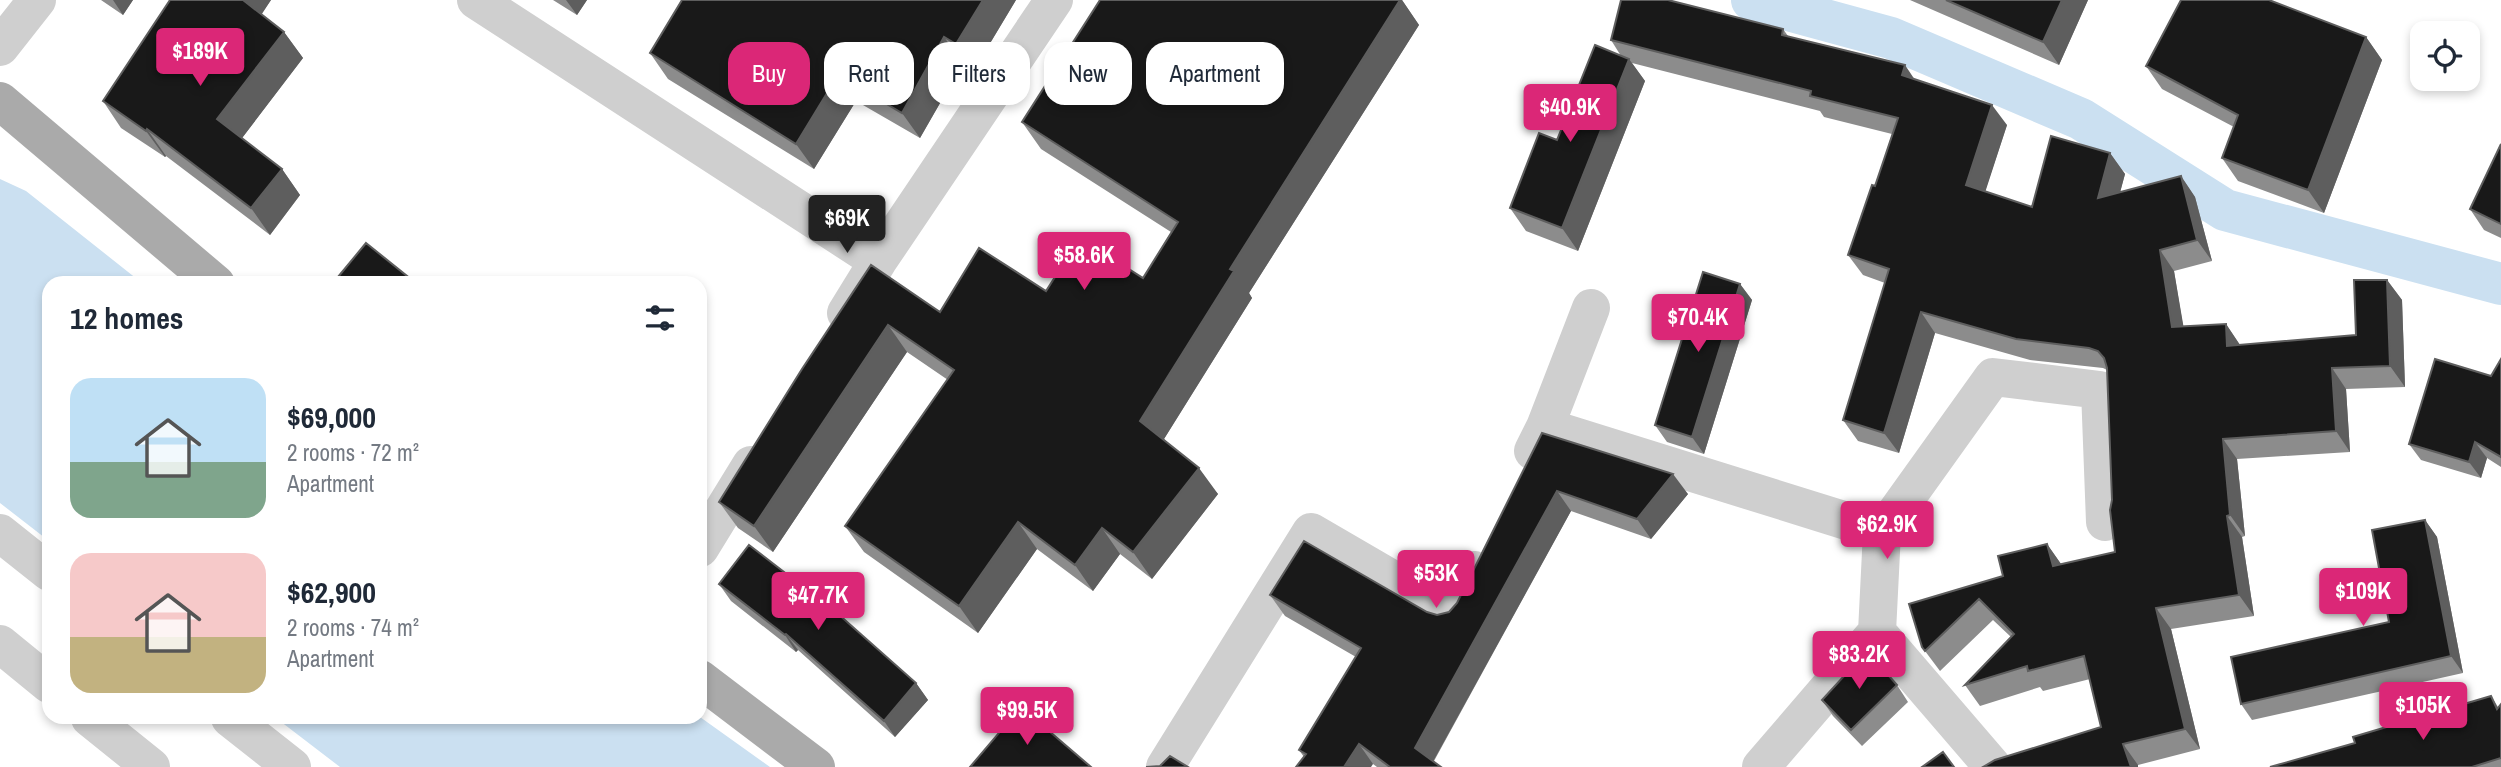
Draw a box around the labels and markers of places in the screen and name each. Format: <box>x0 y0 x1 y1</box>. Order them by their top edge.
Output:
pin: $189K <box>151 28 249 88</box>
pin: $40.9K <box>1513 85 1627 144</box>
pin: $69K <box>806 196 888 255</box>
pin: $58.6K <box>1027 232 1141 292</box>
pin: $70.4K <box>1641 294 1755 354</box>
pin: $62.9K <box>1830 502 1944 561</box>
pin: $53K <box>1395 550 1477 610</box>
pin: $109K <box>2314 568 2412 628</box>
pin: $47.7K <box>761 572 875 632</box>
pin: $83.2K <box>1802 632 1916 691</box>
pin: $105K <box>2374 682 2472 742</box>
pin: $99.5K <box>970 688 1084 747</box>

